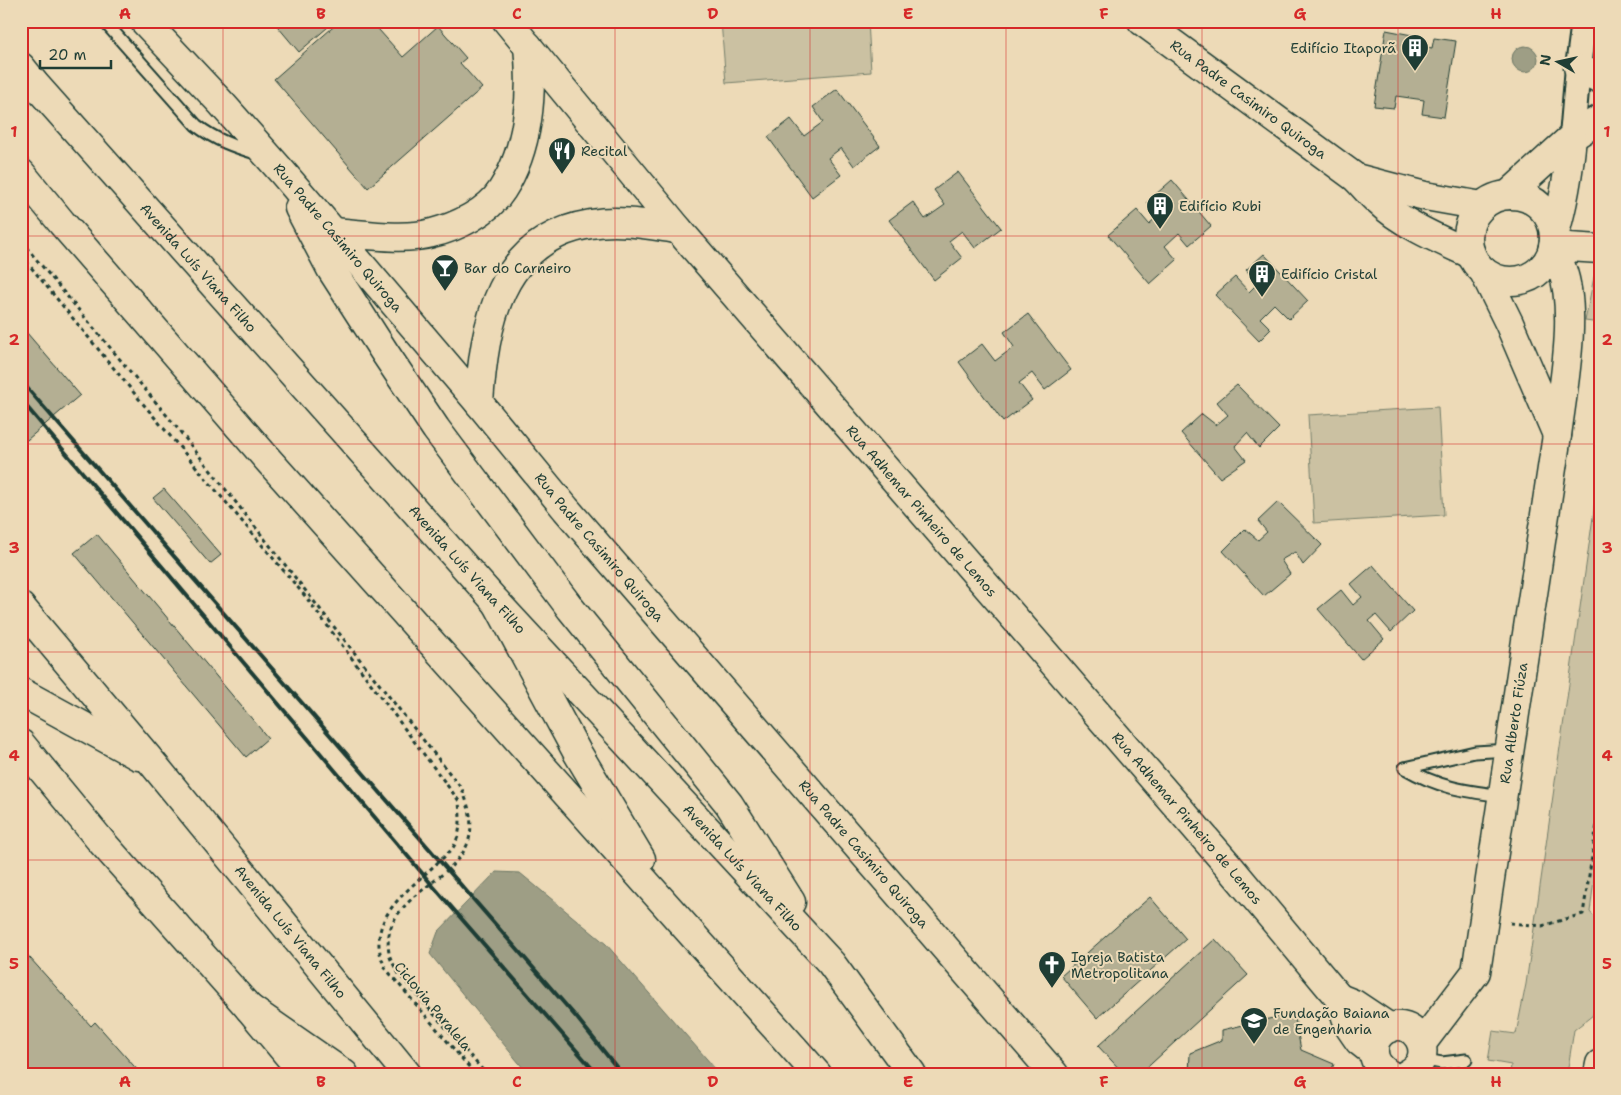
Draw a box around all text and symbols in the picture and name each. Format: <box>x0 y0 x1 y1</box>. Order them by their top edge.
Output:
text: A <box>119 3 131 24</box>
text: B <box>316 3 326 24</box>
text: C <box>512 3 522 24</box>
text: D <box>707 3 719 24</box>
text: E <box>903 3 913 24</box>
text: F <box>1099 3 1109 24</box>
text: G <box>1294 3 1307 24</box>
text: H <box>1490 3 1502 24</box>
building icon: Edifício Itaporã <box>1400 33 1430 72</box>
street label: Rua Padre Casimiro Quiroga <box>1167 36 1331 163</box>
scale bar <box>40 38 111 70</box>
north arrow <box>1534 38 1584 88</box>
place label: Edifício Itaporã <box>1290 39 1396 57</box>
text: 20 m <box>48 45 87 65</box>
text: N <box>1535 53 1555 67</box>
text: 1 <box>10 121 18 142</box>
text: 1 <box>1603 121 1611 142</box>
restaurant icon: Recital <box>547 136 577 175</box>
place label: Recital <box>581 142 628 160</box>
street label: Rua Padre Casimiro Quiroga <box>270 160 407 316</box>
building icon: Edifício Rubi <box>1145 191 1175 230</box>
place label: Edifício Rubi <box>1179 197 1262 215</box>
street label: Avenida Luís Viana Filho <box>136 199 261 336</box>
bar icon: Bar do Carneiro <box>430 253 460 292</box>
place label: Bar do Carneiro <box>464 259 571 277</box>
building icon: Edifício Cristal <box>1247 259 1277 298</box>
place label: Edifício Cristal <box>1281 265 1378 283</box>
text: 2 <box>8 329 20 350</box>
text: 2 <box>1601 329 1613 350</box>
street label: Rua Adhemar Pinheiro de Lemos <box>843 421 1001 601</box>
street label: Rua Padre Casimiro Quiroga <box>531 469 668 625</box>
street label: Avenida Luís Viana Filho <box>405 501 530 637</box>
text: 3 <box>8 537 20 558</box>
text: 3 <box>1601 537 1613 558</box>
street label: Rua Alberto Fiúza <box>1496 661 1532 785</box>
street label: Rua Adhemar Pinheiro de Lemos <box>1108 728 1266 908</box>
text: 4 <box>8 745 20 766</box>
text: 4 <box>1601 745 1613 766</box>
street label: Rua Padre Casimiro Quiroga <box>795 776 933 932</box>
street label: Avenida Luís Viana Filho <box>679 800 806 935</box>
street label: Avenida Luís Viana Filho <box>231 861 350 1002</box>
place label: Igreja Batista Metropolitana <box>1071 948 1169 982</box>
church icon: Igreja Batista Metropolitana <box>1037 950 1067 989</box>
text: 5 <box>9 953 19 974</box>
text: 5 <box>1602 953 1612 974</box>
street label: Ciclovia Paralela <box>390 958 476 1055</box>
place label: Fundação Baiana de Engenharia <box>1273 1004 1390 1038</box>
school or university icon: Fundação Baiana de Engenharia <box>1239 1006 1269 1045</box>
text: A <box>119 1071 131 1092</box>
text: B <box>316 1071 326 1092</box>
text: C <box>512 1071 522 1092</box>
text: D <box>707 1071 719 1092</box>
text: E <box>903 1071 913 1092</box>
text: F <box>1099 1071 1109 1092</box>
text: G <box>1294 1071 1307 1092</box>
text: H <box>1490 1071 1502 1092</box>

